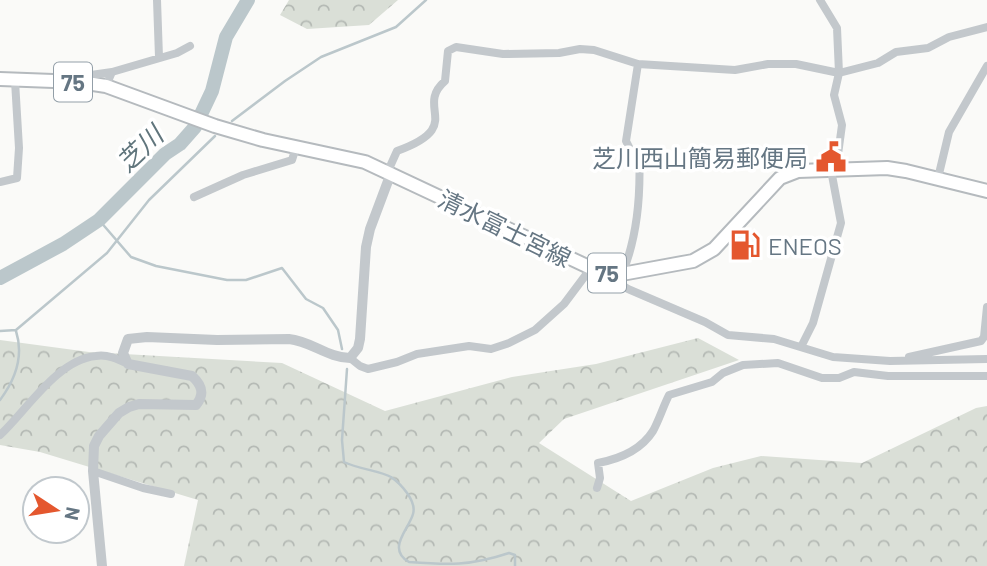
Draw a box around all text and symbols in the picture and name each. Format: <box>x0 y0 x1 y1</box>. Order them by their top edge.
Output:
road number: 75 <box>54 62 92 102</box>
water label: 芝川 <box>110 117 171 177</box>
public building icon: 芝川西山簡易郵便局 <box>814 140 848 174</box>
place label: 芝川西山簡易郵便局 <box>592 143 808 172</box>
street label: 清水富士宮線 <box>434 183 576 273</box>
fuel station icon: ENEOS <box>728 228 762 262</box>
place label: ENEOS <box>768 231 842 260</box>
road number: 75 <box>588 254 626 292</box>
north arrow <box>21 475 91 545</box>
text: N <box>61 505 86 522</box>

